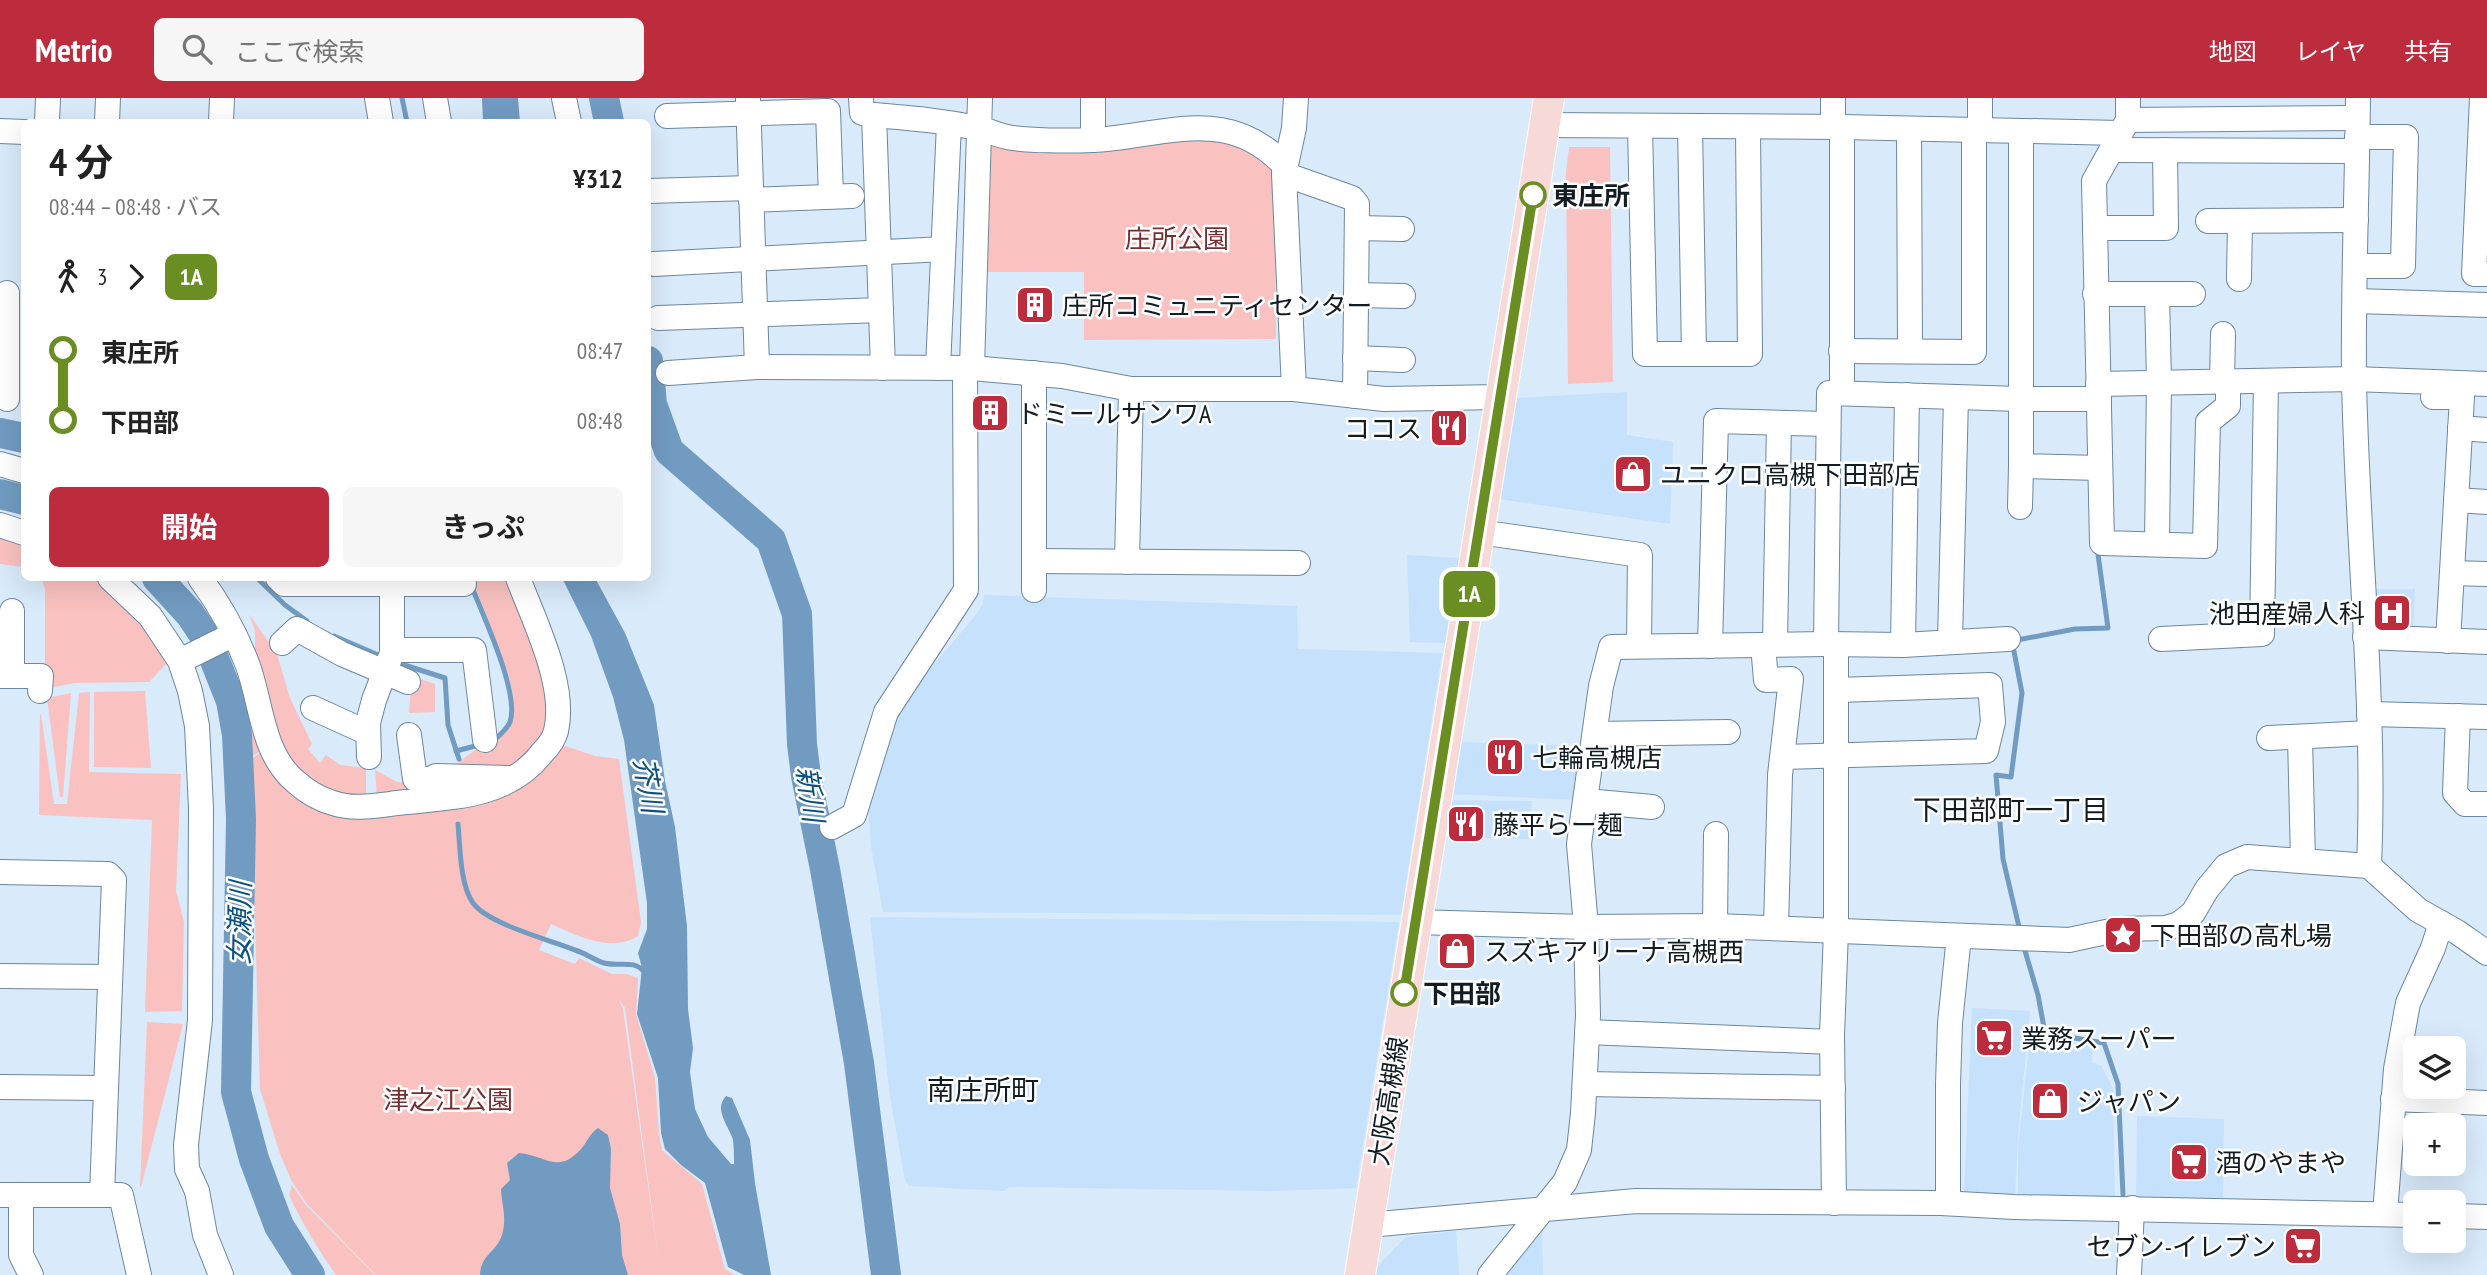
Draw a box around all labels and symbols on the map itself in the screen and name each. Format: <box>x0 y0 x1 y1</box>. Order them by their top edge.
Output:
place label: 東庄所 <box>1552 179 1630 212</box>
marker: 東庄所 <box>1520 182 1546 208</box>
park label: 庄所公園 <box>1125 222 1229 255</box>
building icon: 庄所コミュニティセンター <box>1014 284 1056 326</box>
place label: 庄所コミュニティセンター <box>1062 289 1372 322</box>
building icon: ドミールサンワA <box>969 392 1011 434</box>
place label: ドミールサンワA <box>1017 397 1212 430</box>
restaurant icon: ココス <box>1428 407 1470 449</box>
place label: ココス <box>1344 412 1422 445</box>
shop icon: ユニクロ高槻下田部店 <box>1612 453 1654 495</box>
place label: ユニクロ高槻下田部店 <box>1660 458 1920 491</box>
line badge: 1A <box>1438 571 1500 617</box>
hospital icon: 池田産婦人科 <box>2371 592 2413 634</box>
place label: 池田産婦人科 <box>2209 597 2365 630</box>
restaurant icon: 七輪高槻店 <box>1484 736 1526 778</box>
place label: 七輪高槻店 <box>1532 741 1662 774</box>
water label: 芥川 <box>626 754 673 819</box>
water label: 新川 <box>789 764 834 827</box>
district label: 下田部町一丁目 <box>1913 791 2109 828</box>
restaurant icon: 藤平らー麺 <box>1445 803 1487 845</box>
place label: 藤平らー麺 <box>1493 808 1623 841</box>
water label: 女瀬川 <box>220 878 258 965</box>
place icon: 下田部の高札場 <box>2102 914 2144 956</box>
place label: 下田部の高札場 <box>2150 919 2332 952</box>
shop icon: スズキアリーナ高槻西 <box>1436 930 1478 972</box>
place label: スズキアリーナ高槻西 <box>1484 935 1744 968</box>
place label: 下田部 <box>1423 977 1501 1010</box>
marker: 下田部 <box>1391 980 1417 1006</box>
supermarket icon: 業務スーパー <box>1973 1017 2015 1059</box>
place label: 業務スーパー <box>2021 1022 2177 1055</box>
street label: 大阪高槻線 <box>1362 1034 1414 1168</box>
district label: 南庄所町 <box>927 1071 1039 1108</box>
shop icon: ジャパン <box>2029 1080 2071 1122</box>
park label: 津之江公園 <box>383 1083 513 1116</box>
place label: ジャパン <box>2077 1085 2181 1118</box>
supermarket icon: 酒のやまや <box>2168 1141 2210 1183</box>
place label: 酒のやまや <box>2216 1146 2346 1179</box>
supermarket icon: セブン-イレブン <box>2282 1225 2324 1267</box>
place label: セブン-イレブン <box>2086 1230 2276 1263</box>

